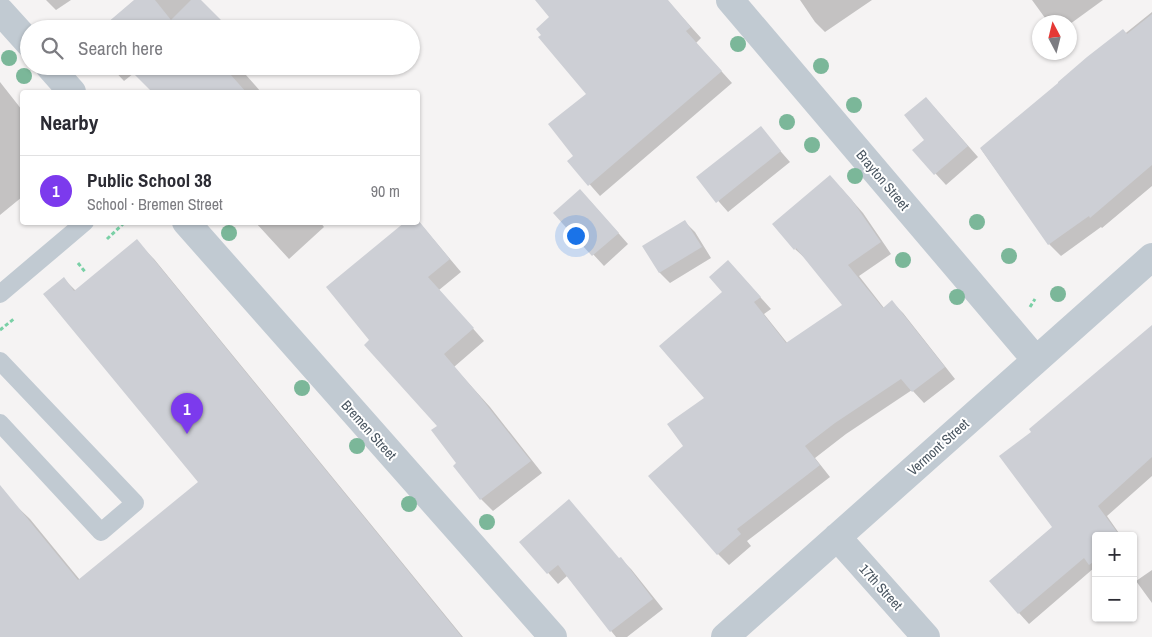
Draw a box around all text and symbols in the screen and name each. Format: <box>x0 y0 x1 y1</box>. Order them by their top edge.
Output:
north arrow <box>1032 15 1077 60</box>
search box <box>20 20 420 75</box>
icon: search <box>38 34 66 62</box>
text: Search here <box>78 35 163 61</box>
text: Nearby <box>40 108 98 137</box>
street label: Brayton Street <box>853 146 913 214</box>
text: Public School 38 <box>87 167 212 193</box>
text: 1 <box>52 180 60 202</box>
text: 90 m <box>371 180 400 202</box>
text: School · Bremen Street <box>87 193 223 215</box>
your location <box>563 223 589 249</box>
pin: 1 <box>171 393 203 434</box>
street label: Bremen Street <box>338 396 400 464</box>
street label: Vermont Street <box>904 415 972 479</box>
map controls <box>1092 532 1137 622</box>
button: + <box>1092 532 1137 577</box>
street label: 17th Street <box>856 560 906 614</box>
button: − <box>1092 577 1137 622</box>

